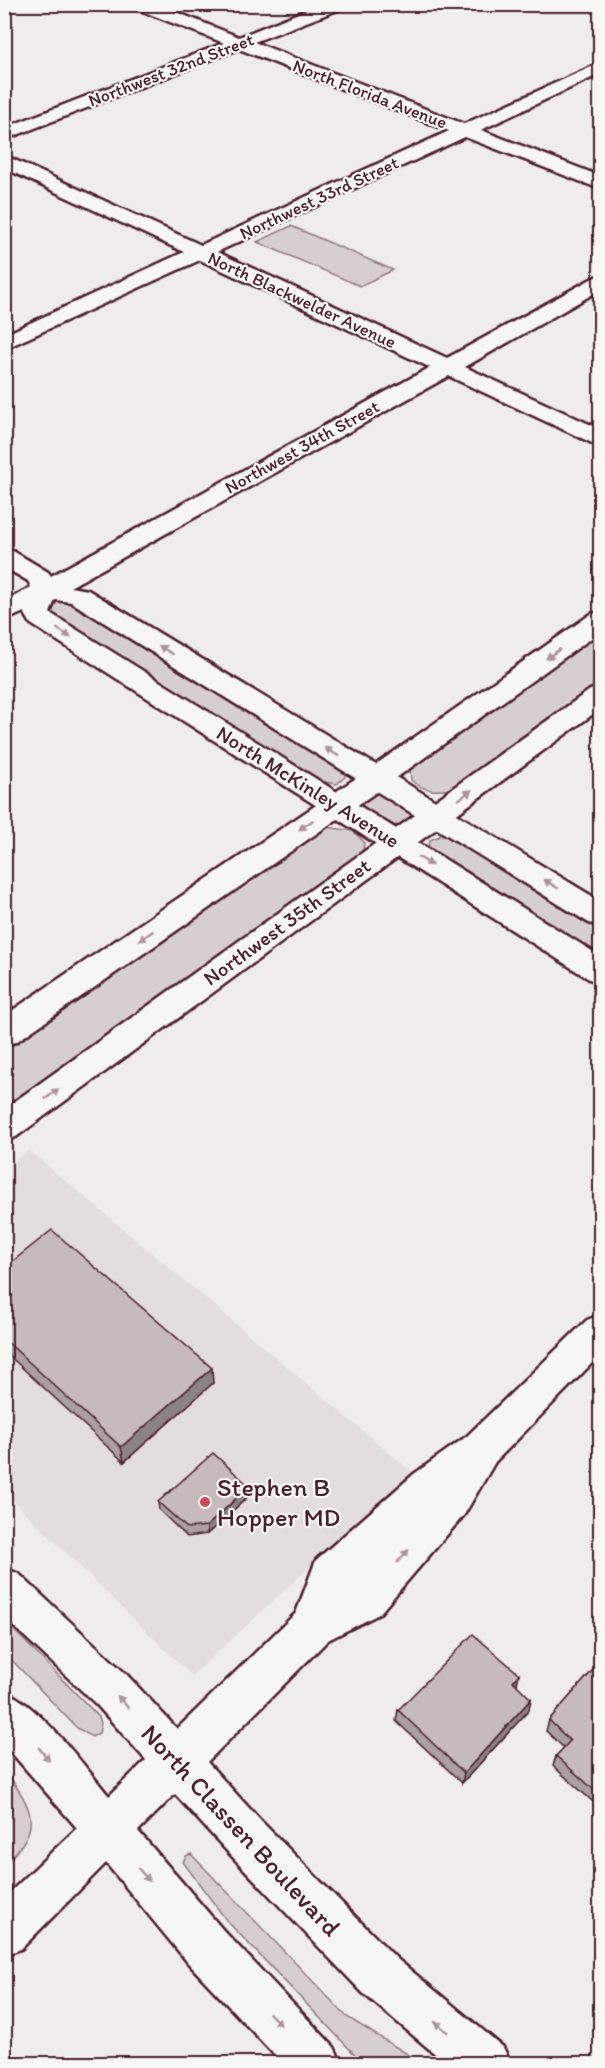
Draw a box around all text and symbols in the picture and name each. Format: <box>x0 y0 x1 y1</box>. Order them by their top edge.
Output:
street label: Northwest 32nd Street <box>85 28 257 112</box>
street label: North Florida Avenue <box>290 54 450 134</box>
street label: Northwest 33rd Street <box>236 151 402 244</box>
street label: North Blackwelder Avenue <box>204 247 400 353</box>
street label: Northwest 34th Street <box>221 395 383 499</box>
one-way arrow <box>56 628 72 639</box>
one-way arrow <box>158 644 174 655</box>
one-way arrow <box>545 648 561 660</box>
street label: North McKinley Avenue <box>212 720 404 853</box>
one-way arrow <box>324 747 340 758</box>
one-way arrow <box>457 789 472 801</box>
one-way arrow <box>299 819 315 831</box>
street label: Northwest 35th Street <box>198 853 375 991</box>
one-way arrow <box>416 855 433 866</box>
one-way arrow <box>543 879 559 890</box>
one-way arrow <box>138 930 154 942</box>
one-way arrow <box>43 1088 59 1100</box>
place label: Stephen B Hopper MD <box>217 1471 340 1533</box>
marker: Stephen B Hopper MD <box>198 1495 212 1509</box>
one-way arrow <box>396 1549 409 1564</box>
one-way arrow <box>116 1696 130 1710</box>
street label: North Classen Boulevard <box>134 1717 348 1943</box>
one-way arrow <box>38 1746 51 1762</box>
one-way arrow <box>138 1867 151 1883</box>
one-way arrow <box>268 2012 282 2027</box>
one-way arrow <box>433 2020 449 2033</box>

